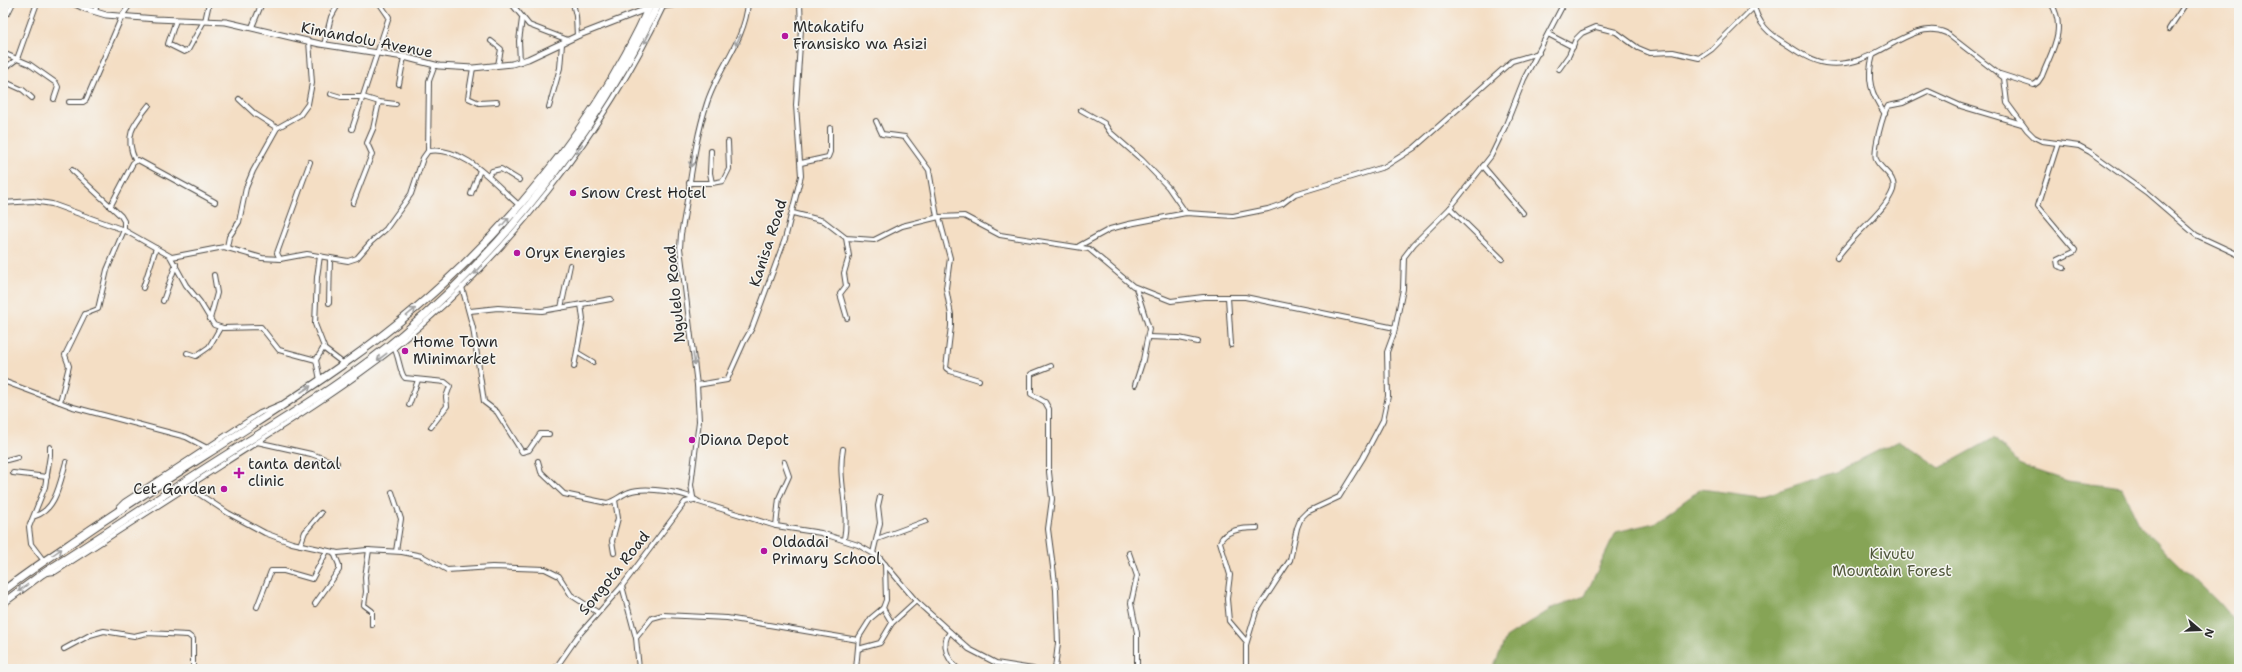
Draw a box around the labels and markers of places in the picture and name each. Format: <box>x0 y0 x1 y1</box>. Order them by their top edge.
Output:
place label: Mtakatifu Fransisko wa Asizi <box>793 17 927 54</box>
marker: Mtakatifu Fransisko wa Asizi <box>780 31 790 41</box>
place label: Snow Crest Hotel <box>581 183 707 203</box>
marker: Snow Crest Hotel <box>568 188 578 198</box>
place label: Oryx Energies <box>525 243 626 263</box>
marker: Oryx Energies <box>512 248 522 258</box>
place label: Home Town Minimarket <box>413 332 498 369</box>
marker: Home Town Minimarket <box>400 346 410 356</box>
place label: Diana Depot <box>700 430 789 450</box>
marker: Diana Depot <box>687 435 697 445</box>
place label: tanta dental clinic <box>248 454 340 491</box>
marker: tanta dental clinic <box>233 467 245 479</box>
place label: Cet Garden <box>133 479 216 499</box>
marker: Cet Garden <box>219 484 229 494</box>
place label: Oldadai Primary School <box>772 532 881 569</box>
marker: Oldadai Primary School <box>759 546 769 556</box>

